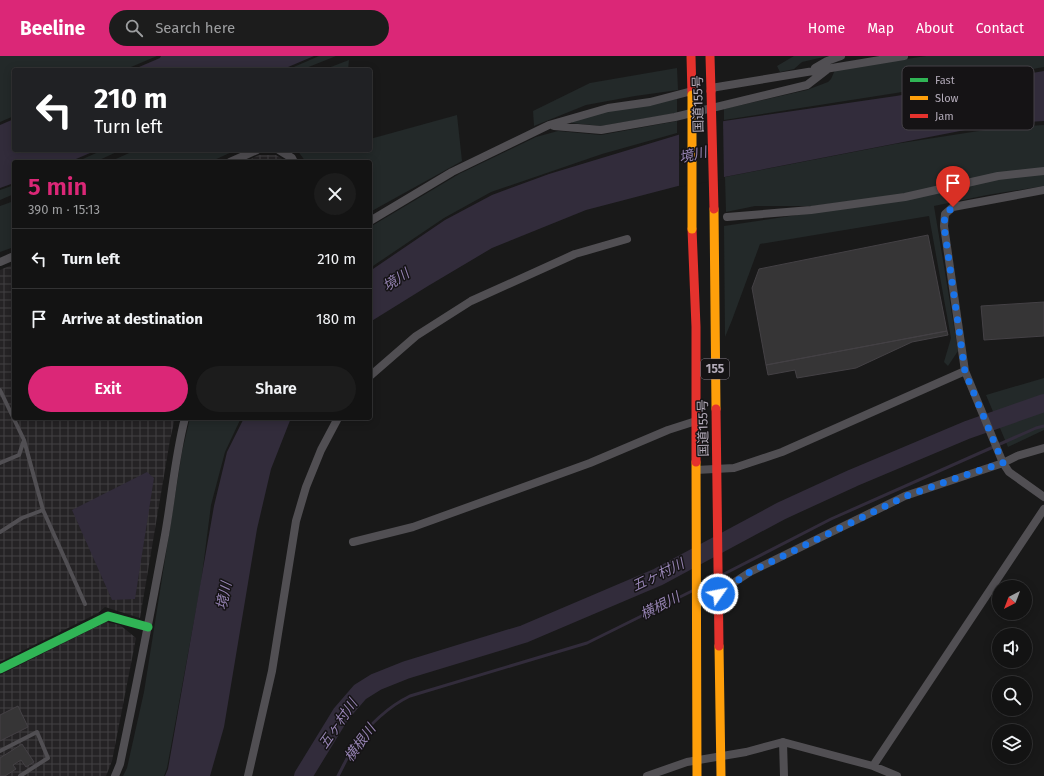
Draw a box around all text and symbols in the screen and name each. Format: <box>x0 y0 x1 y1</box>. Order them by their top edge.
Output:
search box <box>109 10 389 46</box>
text: Beeline <box>20 17 85 40</box>
icon: search <box>123 17 145 39</box>
text: Search here <box>155 19 235 37</box>
text: Home <box>808 20 845 37</box>
text: Map <box>867 20 894 37</box>
text: About <box>916 20 954 37</box>
text: Contact <box>976 20 1024 37</box>
legend <box>902 66 1034 130</box>
text: Fast <box>935 74 955 87</box>
street label: 国道155号 <box>690 75 706 133</box>
text: 210 m <box>94 82 168 115</box>
icon: left <box>28 84 80 136</box>
text: Slow <box>935 92 959 105</box>
text: Jam <box>935 110 954 123</box>
text: Turn left <box>94 116 163 138</box>
water label: 境川 <box>677 143 711 166</box>
pin <box>936 166 970 207</box>
icon: arrive <box>942 172 964 194</box>
text: 5 min <box>28 173 88 201</box>
button: close <box>314 173 356 215</box>
text: 390 m · 15:13 <box>28 202 100 217</box>
icon: left <box>28 248 50 270</box>
text: Turn left <box>62 250 120 268</box>
text: 210 m <box>317 250 356 268</box>
water label: 境川 <box>380 264 414 295</box>
icon: arrive <box>28 308 50 330</box>
text: Arrive at destination <box>62 310 203 328</box>
text: 180 m <box>316 310 356 328</box>
road number: 155 <box>701 359 729 379</box>
button: Exit <box>28 366 188 412</box>
button: Share <box>196 366 356 412</box>
street label: 国道155号 <box>695 399 711 457</box>
water label: 五ヶ村川 <box>629 554 689 595</box>
position arrow <box>697 573 739 615</box>
water label: 境川 <box>213 579 235 611</box>
north arrow <box>992 580 1032 620</box>
map controls <box>992 580 1032 764</box>
water label: 横根川 <box>637 588 684 623</box>
button: sound <box>992 628 1032 668</box>
button: search <box>992 676 1032 716</box>
water label: 五ヶ村川 <box>315 695 362 752</box>
water label: 横根川 <box>341 719 380 765</box>
button: layers <box>992 724 1032 764</box>

